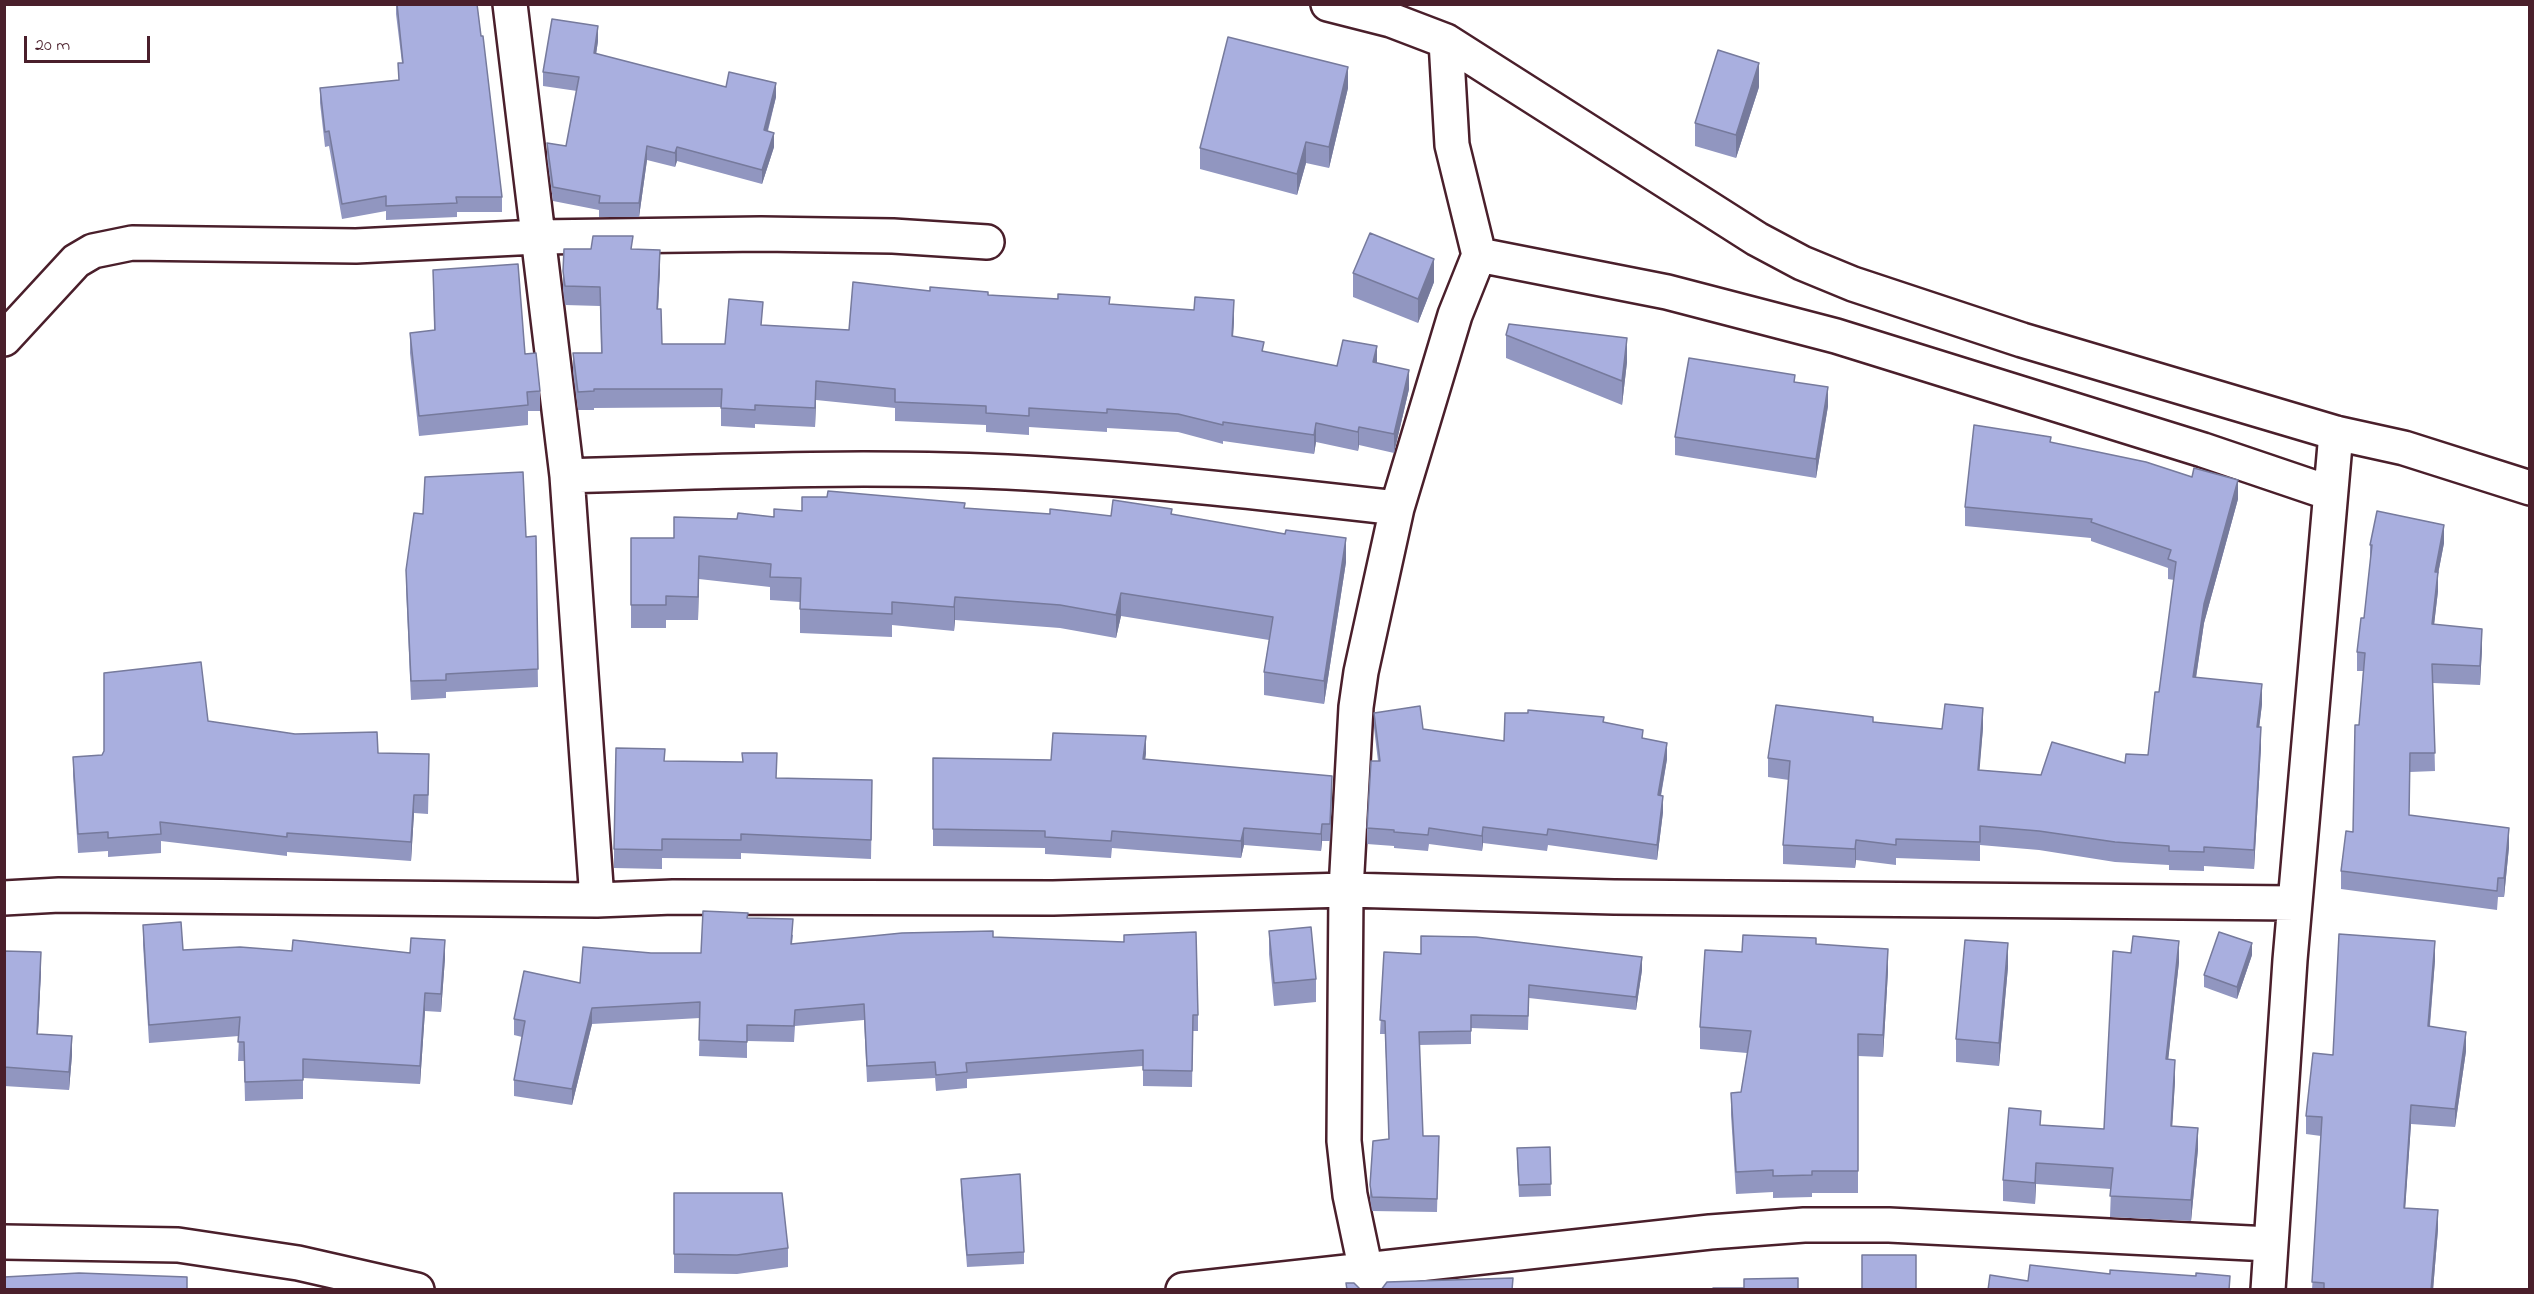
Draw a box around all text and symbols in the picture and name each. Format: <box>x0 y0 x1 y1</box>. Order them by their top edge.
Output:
scale bar <box>27 24 153 62</box>
text: 20 m <box>35 33 70 59</box>

